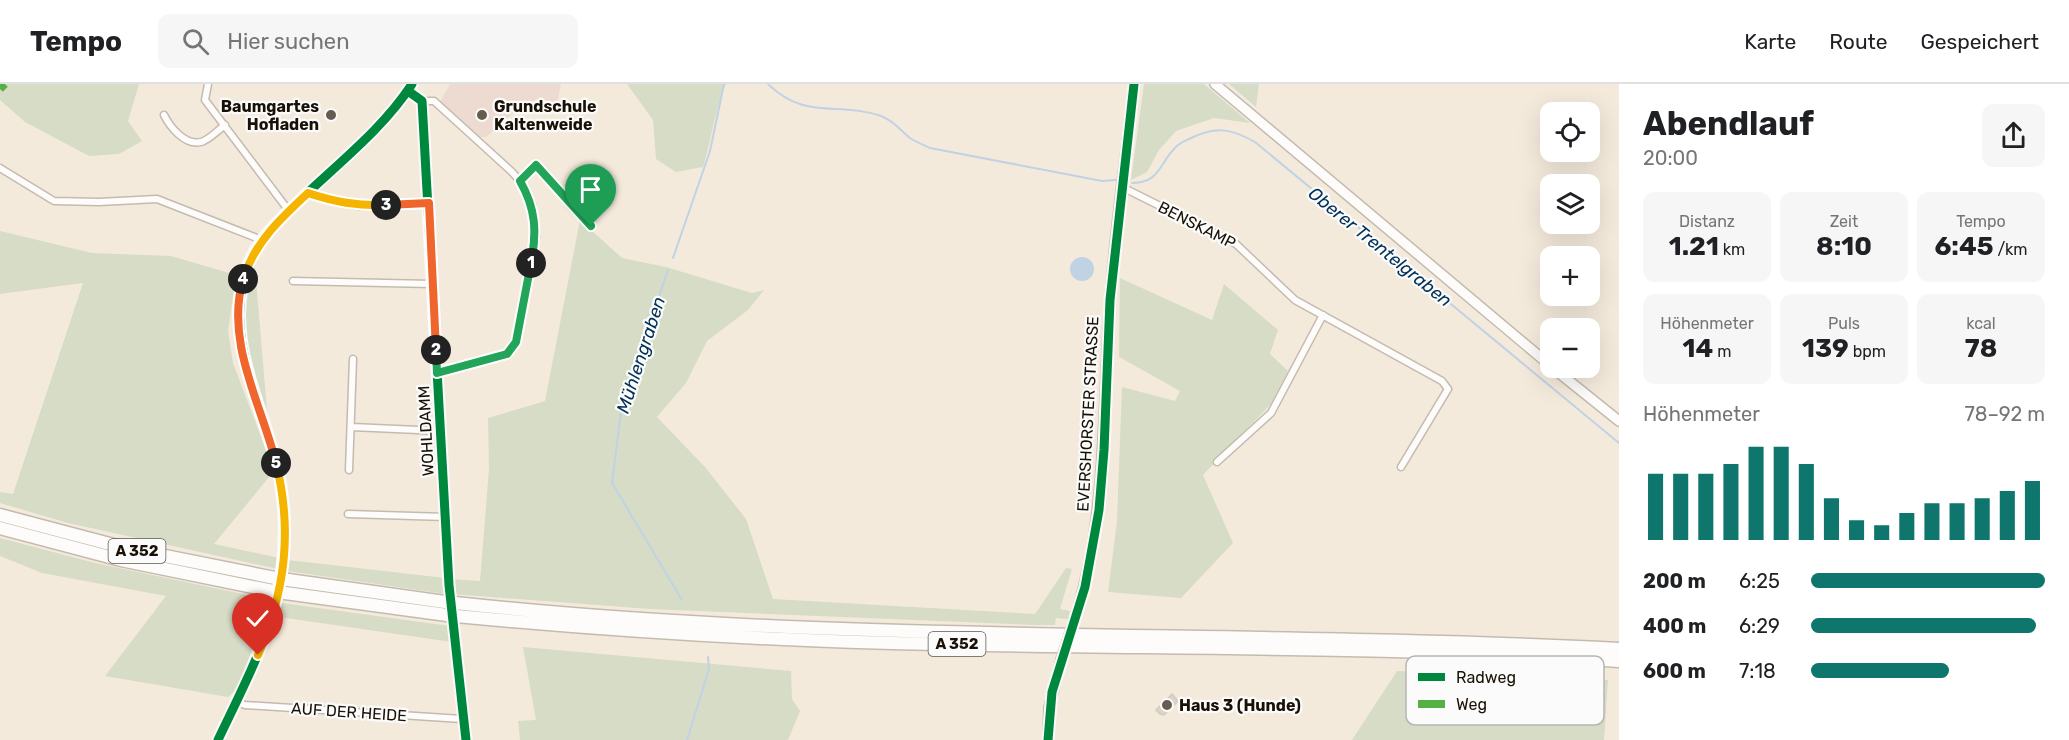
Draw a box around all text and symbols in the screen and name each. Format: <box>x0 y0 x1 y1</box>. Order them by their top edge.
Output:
search box <box>158 14 578 68</box>
text: Tempo <box>30 25 122 58</box>
icon: search <box>179 25 212 58</box>
text: Hier suchen <box>227 28 350 55</box>
text: Karte <box>1744 29 1796 54</box>
text: Route <box>1829 29 1888 54</box>
text: Gespeichert <box>1921 29 2039 54</box>
place label: Baumgartes Hofladen <box>221 97 319 134</box>
place label: Grundschule Kaltenweide <box>494 97 596 134</box>
map controls <box>1540 102 1600 378</box>
button: locate <box>1540 102 1600 162</box>
text: Abendlauf <box>1643 104 1814 143</box>
button: share <box>1982 104 2045 167</box>
marker: Baumgartes Hofladen <box>324 108 338 122</box>
marker: Grundschule Kaltenweide <box>475 108 489 122</box>
text: 20:00 <box>1643 146 1698 170</box>
pin <box>565 164 616 226</box>
icon: arrive <box>574 173 607 206</box>
button: layers <box>1540 174 1600 234</box>
water label: Oberer Trentelgraben <box>1304 182 1456 312</box>
pin: 3 <box>371 190 401 220</box>
text: 3 <box>381 195 391 214</box>
street label: BENSKAMP <box>1155 197 1239 253</box>
text: Distanz <box>1679 212 1735 231</box>
text: Zeit <box>1830 212 1858 231</box>
text: Tempo <box>1956 212 2006 231</box>
text: 1.21 <box>1669 231 1719 262</box>
text: 8:10 <box>1816 231 1872 262</box>
text: 6:45 <box>1934 231 1993 262</box>
text: km <box>1719 240 1745 259</box>
text: /km <box>1993 240 2028 259</box>
button: + <box>1540 246 1600 306</box>
pin: 1 <box>516 248 546 278</box>
text: 1 <box>527 253 535 272</box>
pin: 4 <box>228 264 258 294</box>
text: 4 <box>238 269 248 288</box>
water label: Mühlengraben <box>612 294 670 416</box>
text: Höhenmeter <box>1660 314 1754 333</box>
text: Puls <box>1828 314 1860 333</box>
text: kcal <box>1966 314 1996 333</box>
street label: EVERSHORSTER STRASSE <box>1073 316 1103 512</box>
button: − <box>1540 318 1600 378</box>
text: 14 <box>1683 333 1713 364</box>
text: 139 <box>1802 333 1849 364</box>
text: 78 <box>1965 333 1997 364</box>
pin: 2 <box>421 335 451 365</box>
text: 2 <box>431 340 441 359</box>
text: m <box>1713 342 1731 361</box>
text: bpm <box>1849 342 1886 361</box>
street label: WOHLDAMM <box>414 385 438 477</box>
text: Höhenmeter <box>1643 402 1760 426</box>
text: 78–92 m <box>1965 402 2045 426</box>
pin: 5 <box>261 448 291 478</box>
text: 5 <box>271 453 281 472</box>
road number: A 352 <box>108 539 166 563</box>
text: 200 m <box>1643 569 1706 593</box>
text: 6:25 <box>1739 569 1780 593</box>
pin <box>232 593 283 655</box>
icon: check <box>241 602 274 635</box>
text: 400 m <box>1643 614 1706 638</box>
text: 6:29 <box>1739 614 1780 638</box>
road number: A 352 <box>928 632 986 656</box>
legend <box>1406 656 1604 725</box>
text: 600 m <box>1643 659 1706 683</box>
text: 7:18 <box>1739 659 1776 683</box>
text: Radweg <box>1456 668 1516 687</box>
text: Weg <box>1456 695 1487 714</box>
place label: Haus 3 (Hunde) <box>1179 696 1301 715</box>
street label: AUF DER HEIDE <box>290 698 408 726</box>
marker: Haus 3 (Hunde) <box>1160 698 1174 712</box>

